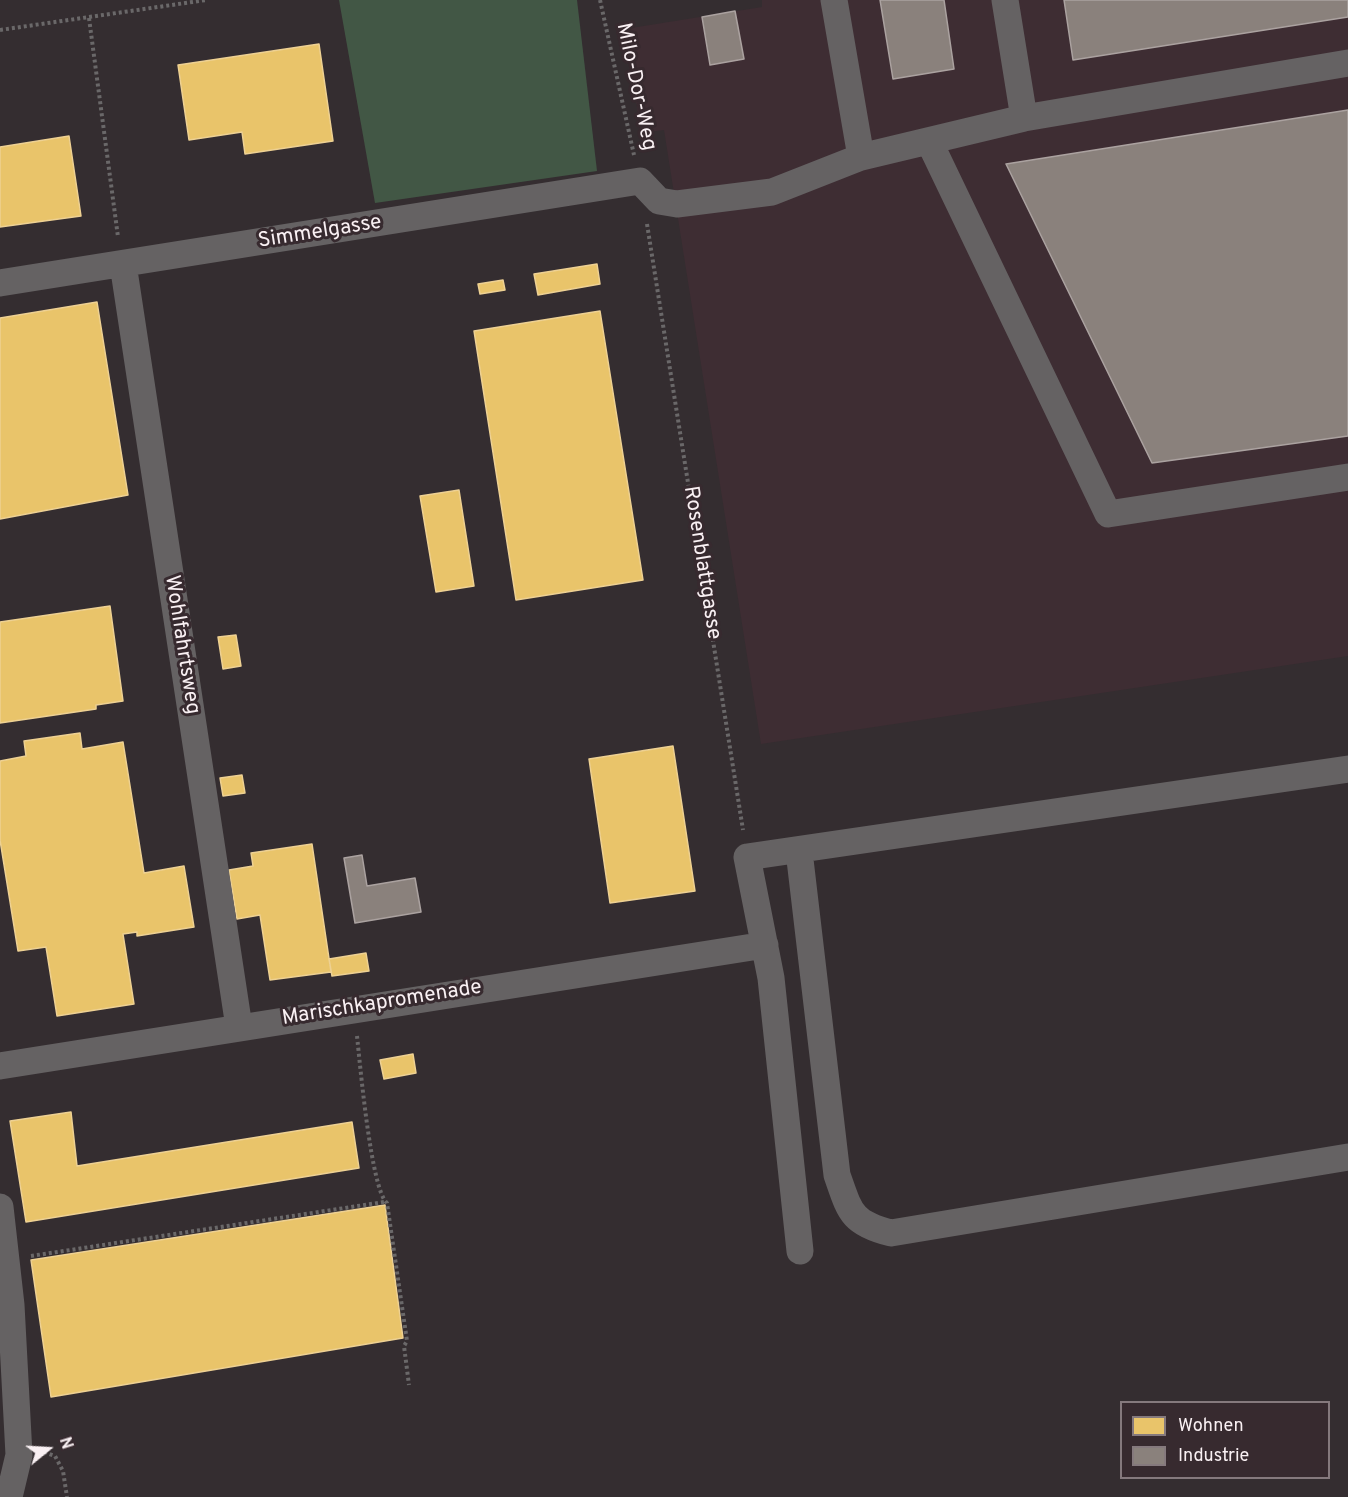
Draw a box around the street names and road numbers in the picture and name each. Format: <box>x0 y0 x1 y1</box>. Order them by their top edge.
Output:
street label: Milo-Dor-Weg <box>609 21 661 153</box>
street label: Simmelgasse <box>256 211 384 255</box>
street label: Rosenblattgasse <box>676 484 726 642</box>
street label: Wohlfahrtsweg <box>158 574 204 716</box>
street label: Marischkapromenade <box>280 976 484 1032</box>

